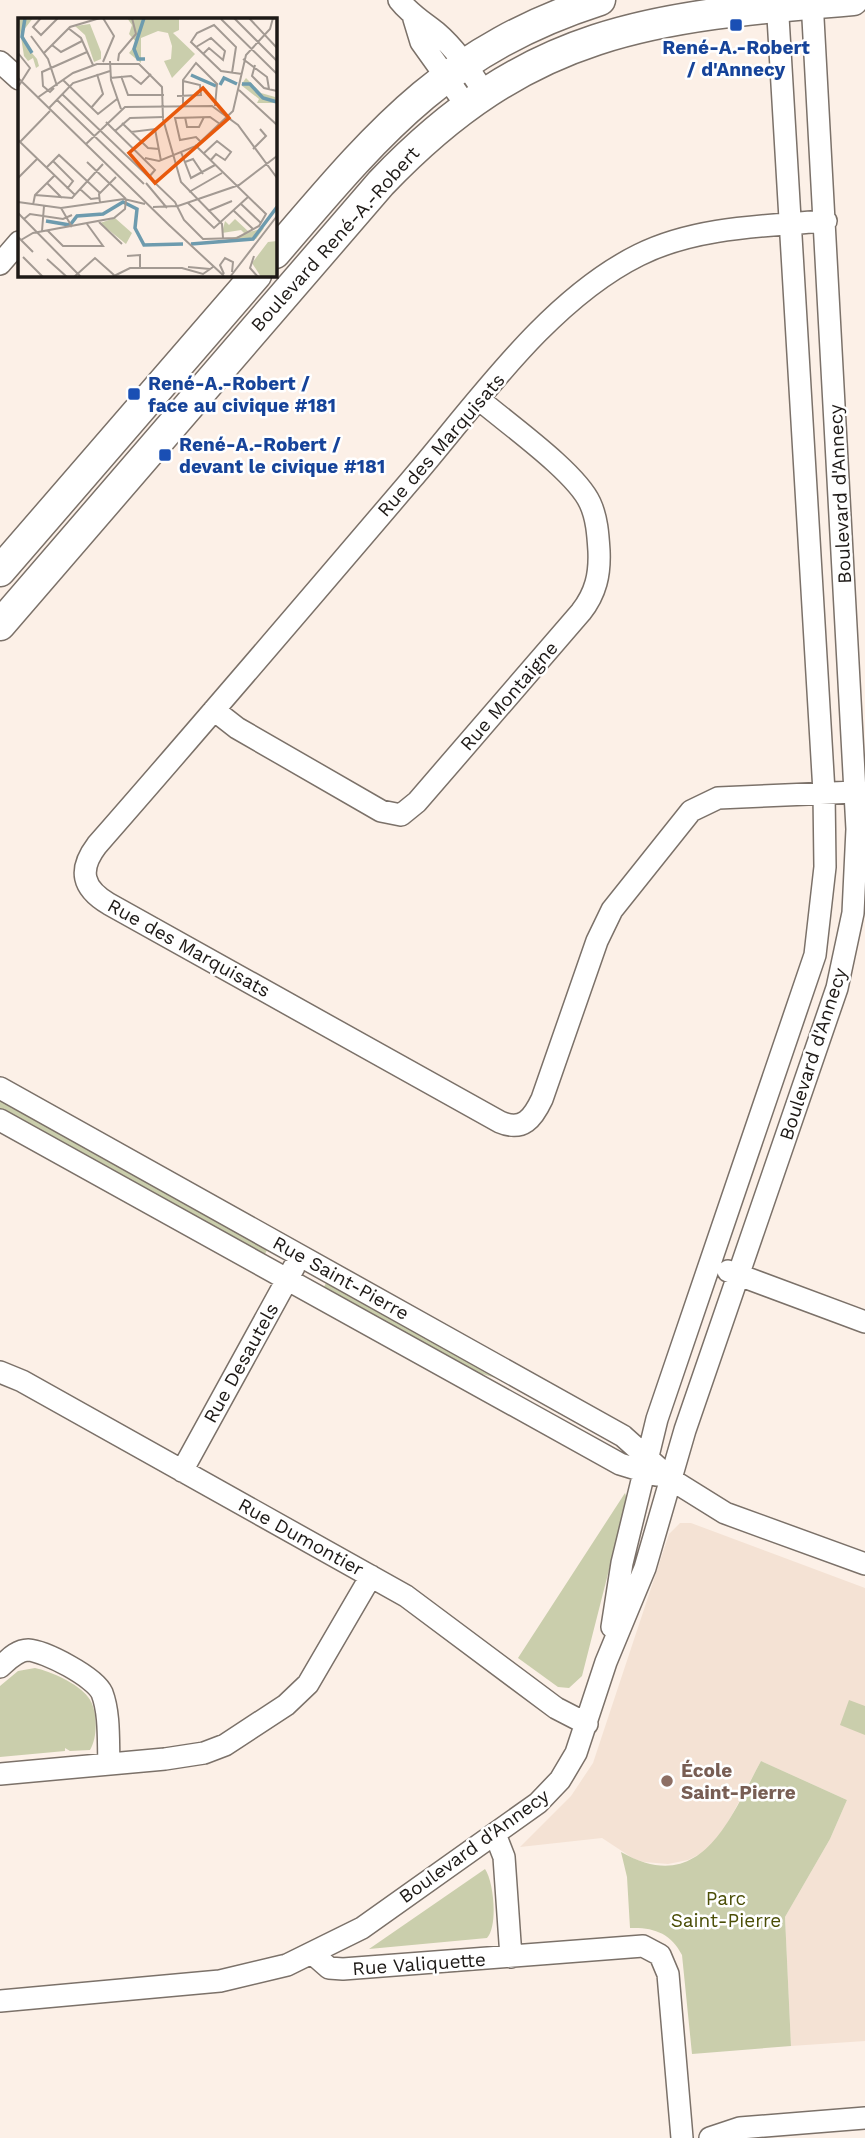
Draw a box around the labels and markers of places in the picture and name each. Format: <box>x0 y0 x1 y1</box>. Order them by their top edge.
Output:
marker: René-A.-Robert / d'Annecy <box>728 17 744 33</box>
place label: René-A.-Robert / d'Annecy <box>662 36 810 81</box>
place label: René-A.-Robert / face au civique #181 <box>148 372 336 417</box>
marker: René-A.-Robert / face au civique #181 <box>126 386 142 402</box>
place label: René-A.-Robert / devant le civique #181 <box>179 433 385 478</box>
marker: René-A.-Robert / devant le civique #181 <box>157 447 173 463</box>
place label: École Saint-Pierre <box>681 1759 796 1804</box>
marker: École Saint-Pierre <box>659 1773 675 1789</box>

